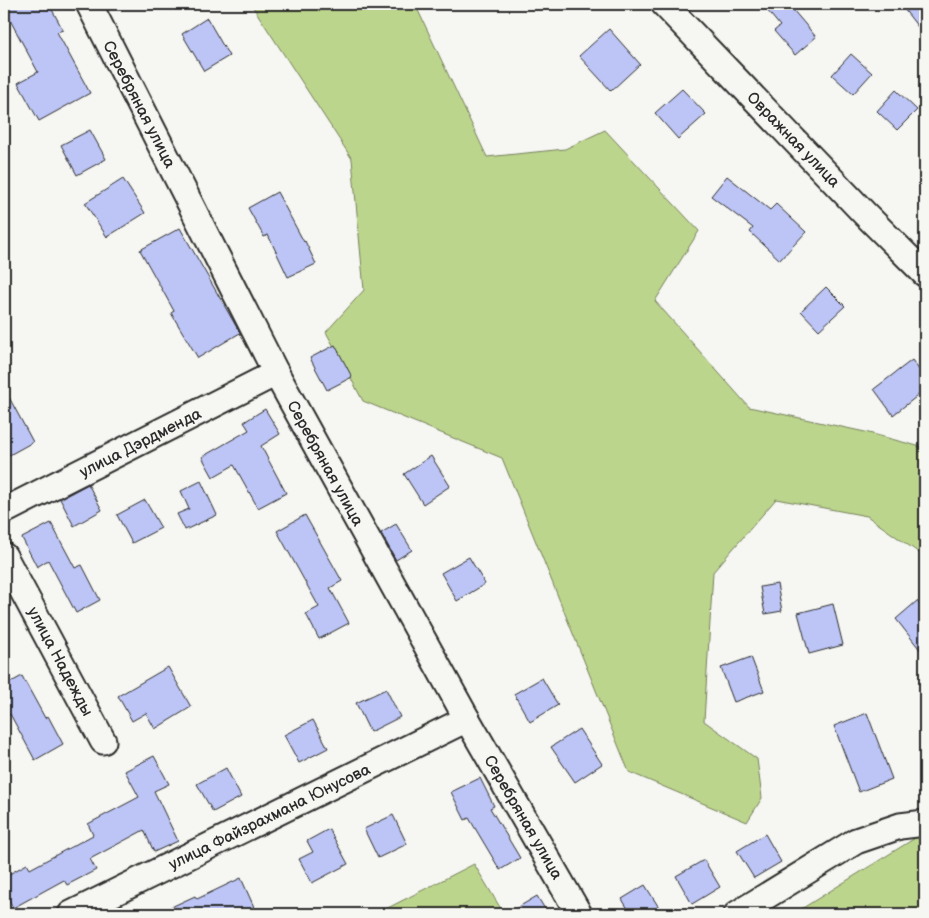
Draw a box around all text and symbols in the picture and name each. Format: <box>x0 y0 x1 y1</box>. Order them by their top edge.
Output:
street label: Серебряная улица <box>98 38 179 172</box>
street label: Овражная улица <box>743 88 844 192</box>
street label: Серебряная улица <box>282 398 367 530</box>
street label: улица Дэрдменда <box>77 404 205 482</box>
street label: улица Надежды <box>23 604 96 720</box>
street label: Серебряная улица <box>479 752 566 884</box>
street label: улица Файзрахмана Юнусова <box>166 760 374 875</box>

